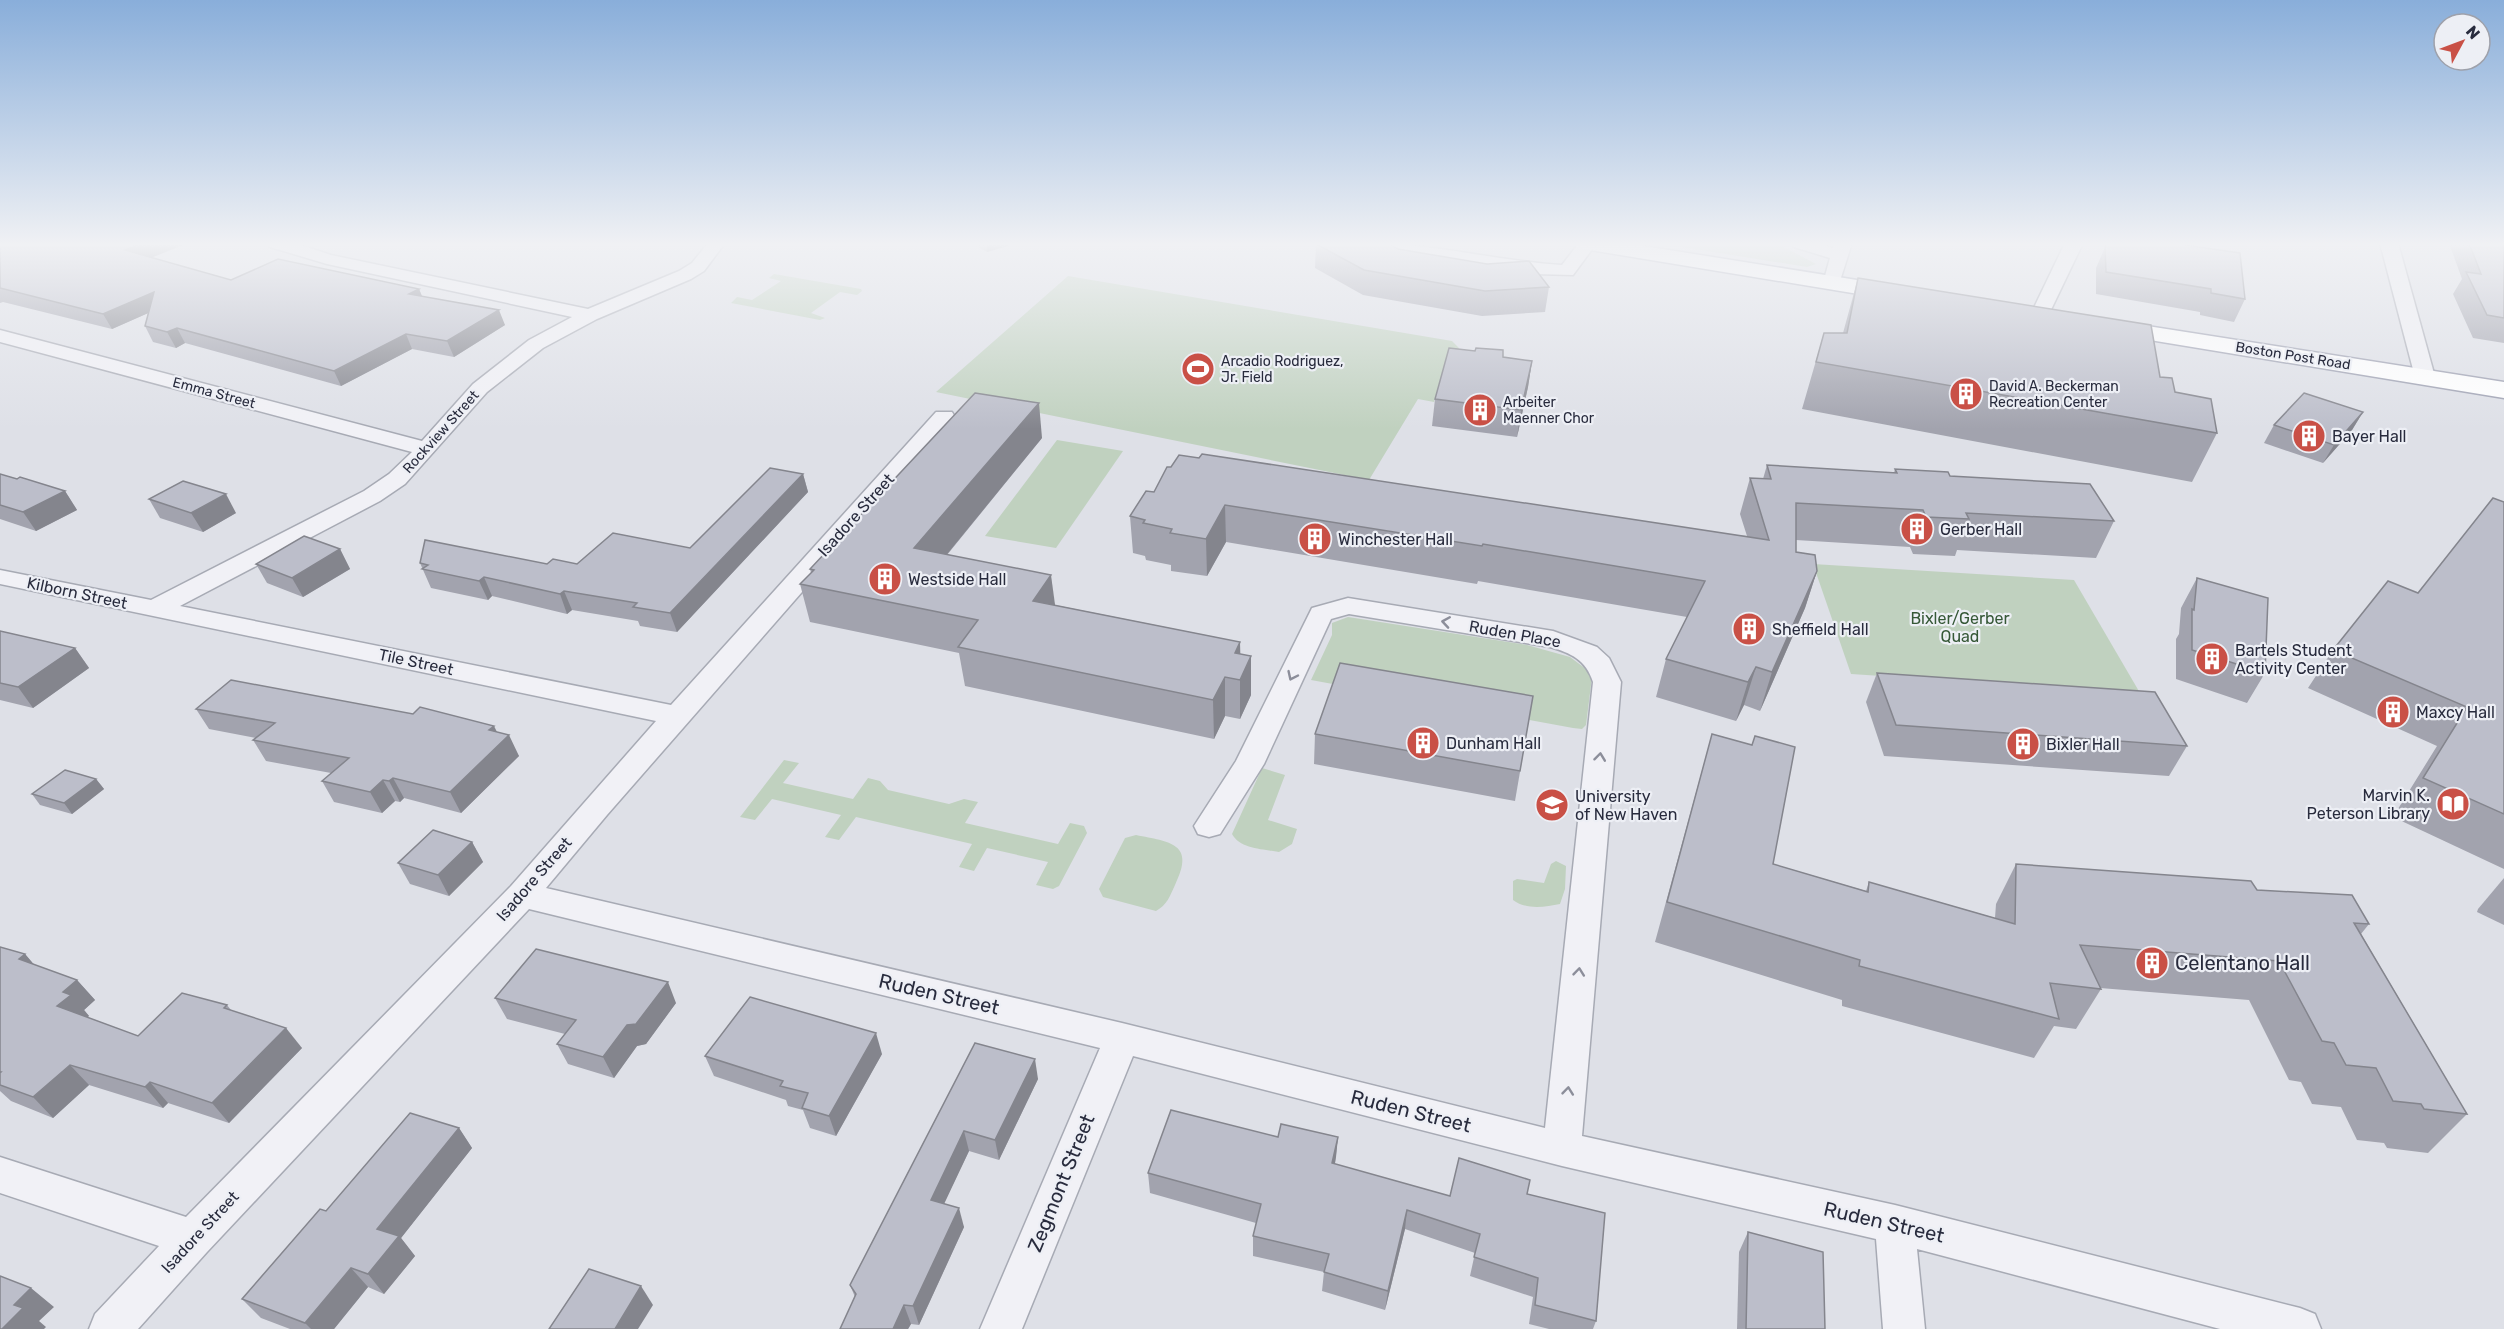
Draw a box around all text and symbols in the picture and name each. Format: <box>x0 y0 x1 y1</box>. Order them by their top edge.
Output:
north arrow <box>2432 12 2492 72</box>
text: N <box>2462 22 2484 43</box>
street label: Boston Post Road <box>2234 339 2352 373</box>
sports icon: Arcadio Rodriguez, Jr. Field <box>1180 351 1216 387</box>
place label: Arcadio Rodriguez, Jr. Field <box>1221 353 1344 386</box>
street label: Emma Street <box>171 374 258 412</box>
building icon: David A. Beckerman Recreation Center <box>1948 376 1984 412</box>
place label: David A. Beckerman Recreation Center <box>1989 378 2119 411</box>
street label: Rockview Street <box>399 387 483 477</box>
building icon: Arbeiter Maenner Chor <box>1462 392 1498 428</box>
place label: Arbeiter Maenner Chor <box>1503 394 1595 427</box>
building icon: Bayer Hall <box>2291 418 2327 454</box>
place label: Bayer Hall <box>2332 427 2407 446</box>
street label: Isadore Street <box>814 470 898 560</box>
building icon: Gerber Hall <box>1899 511 1935 547</box>
place label: Gerber Hall <box>1940 520 2022 539</box>
building icon: Winchester Hall <box>1297 521 1333 557</box>
place label: Winchester Hall <box>1338 530 1453 549</box>
building icon: Westside Hall <box>867 561 903 597</box>
place label: Westside Hall <box>908 570 1006 589</box>
street label: Kilborn Street <box>25 573 129 613</box>
park label: Bixler/Gerber Quad <box>1910 609 2010 646</box>
building icon: Sheffield Hall <box>1731 611 1767 647</box>
one-way arrow <box>1441 616 1450 628</box>
street label: Ruden Place <box>1468 617 1562 651</box>
place label: Sheffield Hall <box>1772 620 1869 639</box>
building icon: Bartels Student Activity Center <box>2194 641 2230 677</box>
place label: Bartels Student Activity Center <box>2235 641 2352 678</box>
street label: Tile Street <box>377 645 455 679</box>
one-way arrow <box>1288 669 1300 680</box>
building icon: Maxcy Hall <box>2375 694 2411 730</box>
place label: Maxcy Hall <box>2416 703 2495 722</box>
building icon: Dunham Hall <box>1405 725 1441 761</box>
building icon: Bixler Hall <box>2005 726 2041 762</box>
place label: Dunham Hall <box>1446 734 1541 753</box>
place label: Bixler Hall <box>2046 735 2120 754</box>
one-way arrow <box>1593 752 1605 761</box>
place label: Marvin K. Peterson Library <box>2307 786 2430 823</box>
library icon: Marvin K. Peterson Library <box>2435 786 2471 822</box>
school or university icon: University of New Haven <box>1534 787 1570 823</box>
place label: University of New Haven <box>1575 787 1677 824</box>
street label: Isadore Street <box>492 833 576 925</box>
building icon: Celentano Hall <box>2134 945 2170 981</box>
place label: Celentano Hall <box>2175 951 2310 975</box>
one-way arrow <box>1573 967 1585 976</box>
street label: Ruden Street <box>876 968 1002 1020</box>
street label: Ruden Street <box>1348 1084 1474 1138</box>
one-way arrow <box>1562 1086 1574 1095</box>
street label: Zegmont Street <box>1022 1110 1100 1255</box>
street label: Isadore Street <box>157 1187 243 1277</box>
street label: Ruden Street <box>1821 1196 1947 1248</box>

